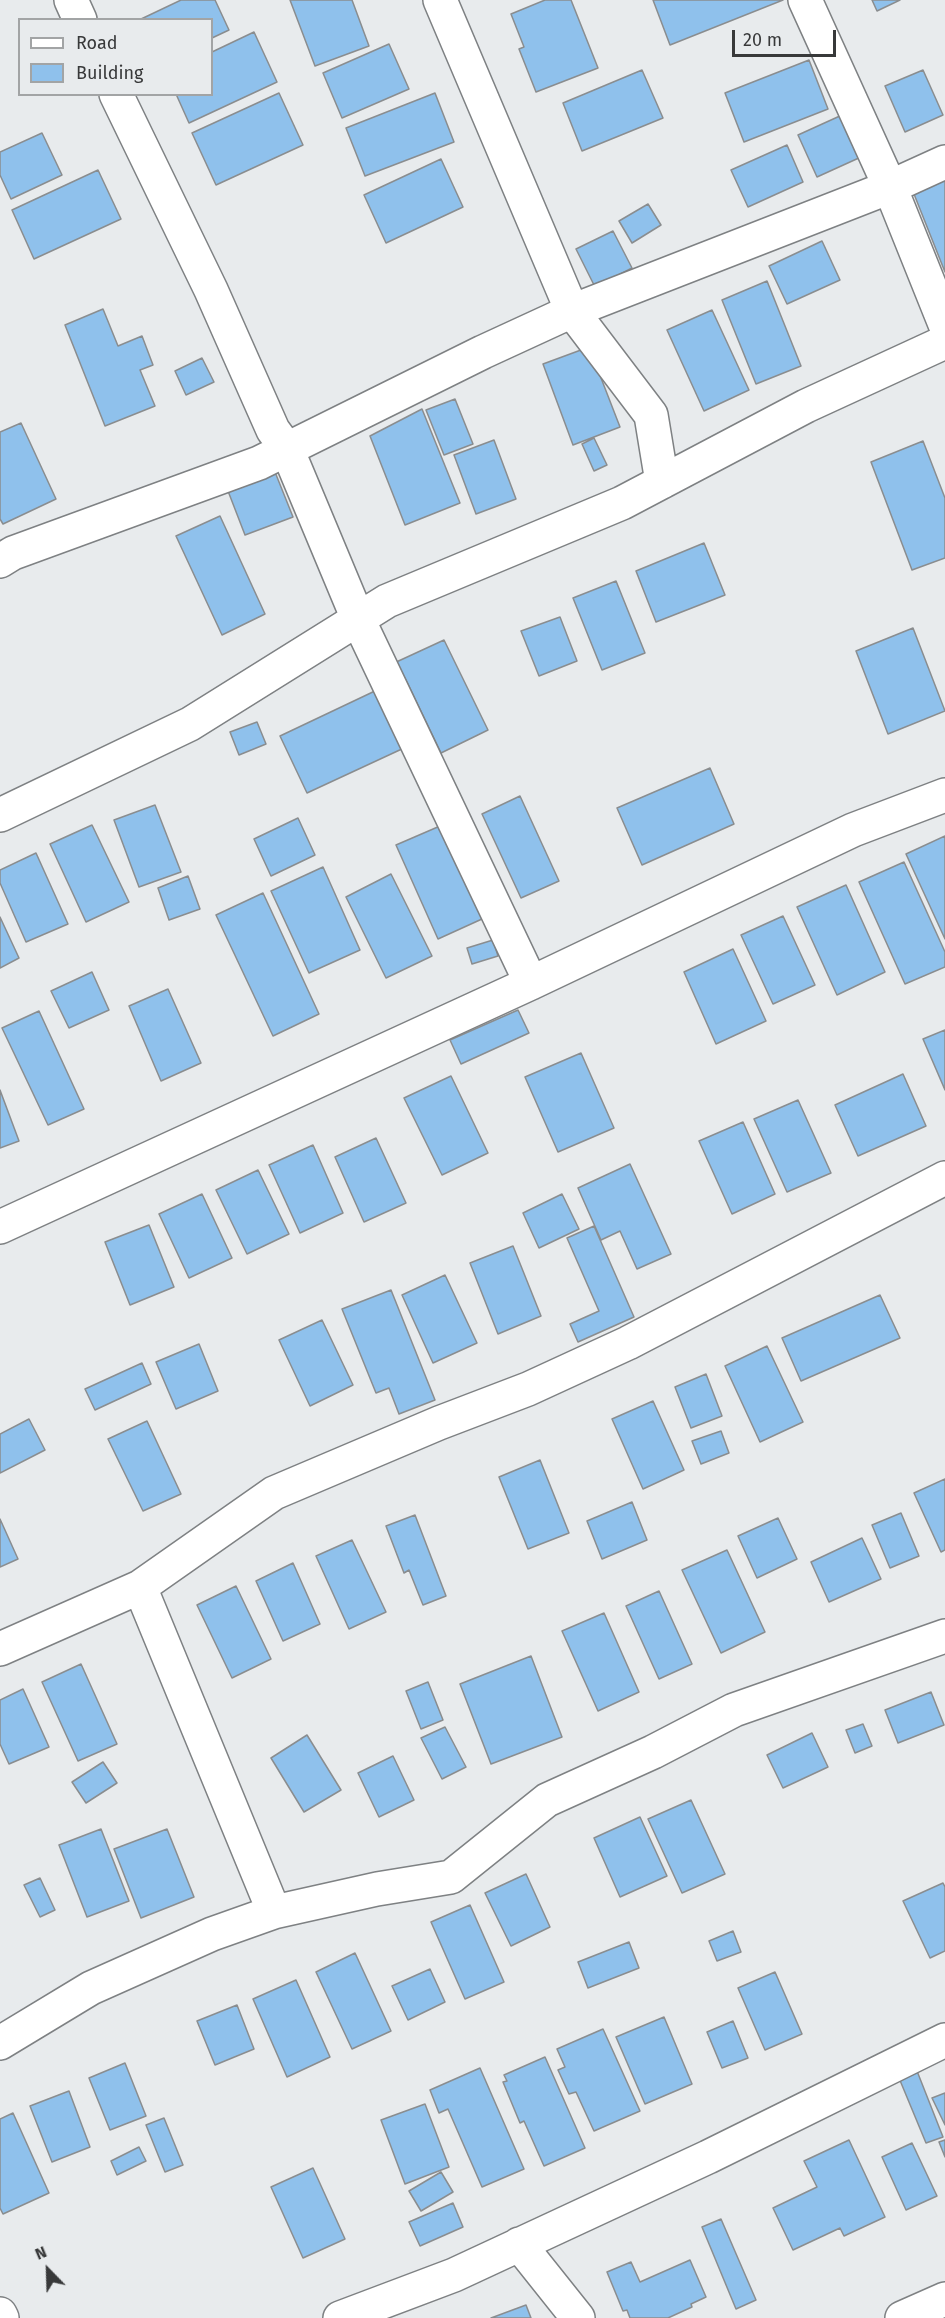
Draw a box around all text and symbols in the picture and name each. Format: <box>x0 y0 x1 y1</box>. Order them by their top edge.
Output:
legend <box>18 18 213 96</box>
scale bar <box>735 18 838 56</box>
text: 20 m <box>743 29 782 51</box>
text: Road <box>76 32 118 54</box>
text: Building <box>76 62 143 84</box>
north arrow <box>18 2240 78 2300</box>
text: N <box>32 2242 49 2264</box>

